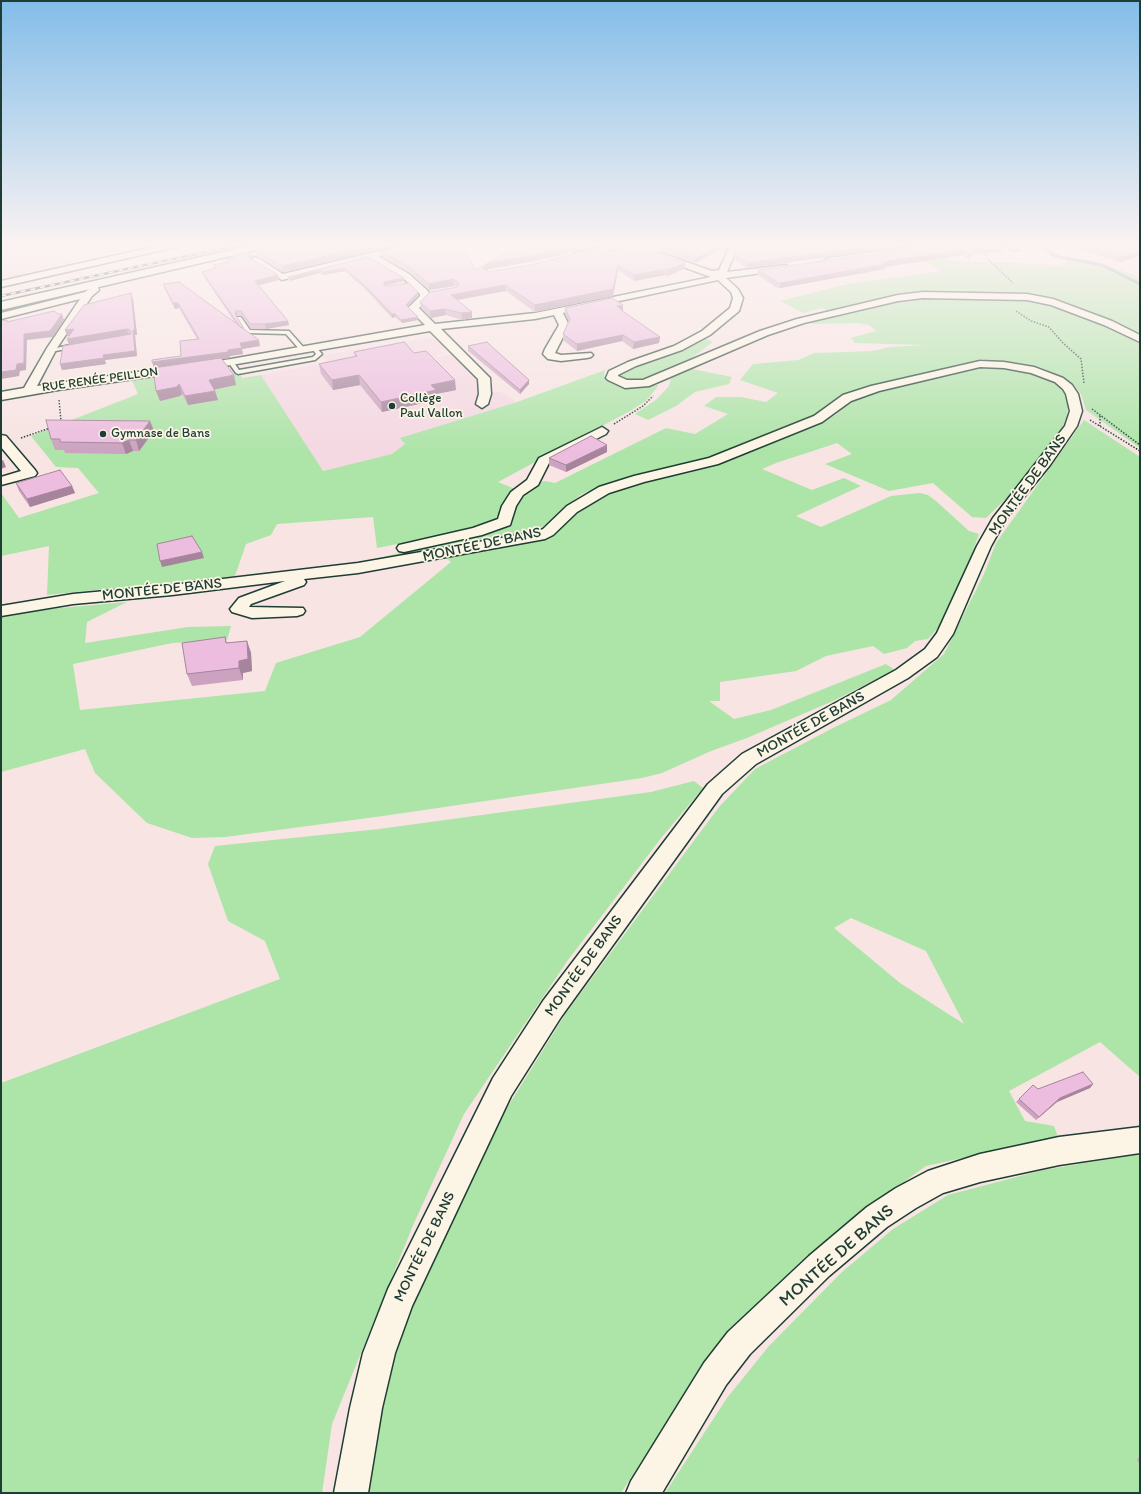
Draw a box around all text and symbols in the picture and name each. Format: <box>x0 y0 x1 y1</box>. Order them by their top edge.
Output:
street label: RUE RENÉE PEILLON <box>41 364 159 396</box>
place label: Collège Paul Vallon <box>400 391 463 422</box>
marker: Collège Paul Vallon <box>387 401 397 411</box>
place label: Gymnase de Bans <box>111 426 210 442</box>
marker: Gymnase de Bans <box>98 429 108 439</box>
street label: MONTÉE DE BANS <box>985 431 1071 539</box>
street label: MONTÉE DE BANS <box>421 524 543 566</box>
street label: MONTÉE DE BANS <box>101 575 223 605</box>
street label: MONTÉE DE BANS <box>754 688 868 762</box>
street label: MONTÉE DE BANS <box>541 912 627 1020</box>
street label: MONTÉE DE BANS <box>390 1189 460 1305</box>
street label: MONTÉE DE BANS <box>775 1200 899 1312</box>

